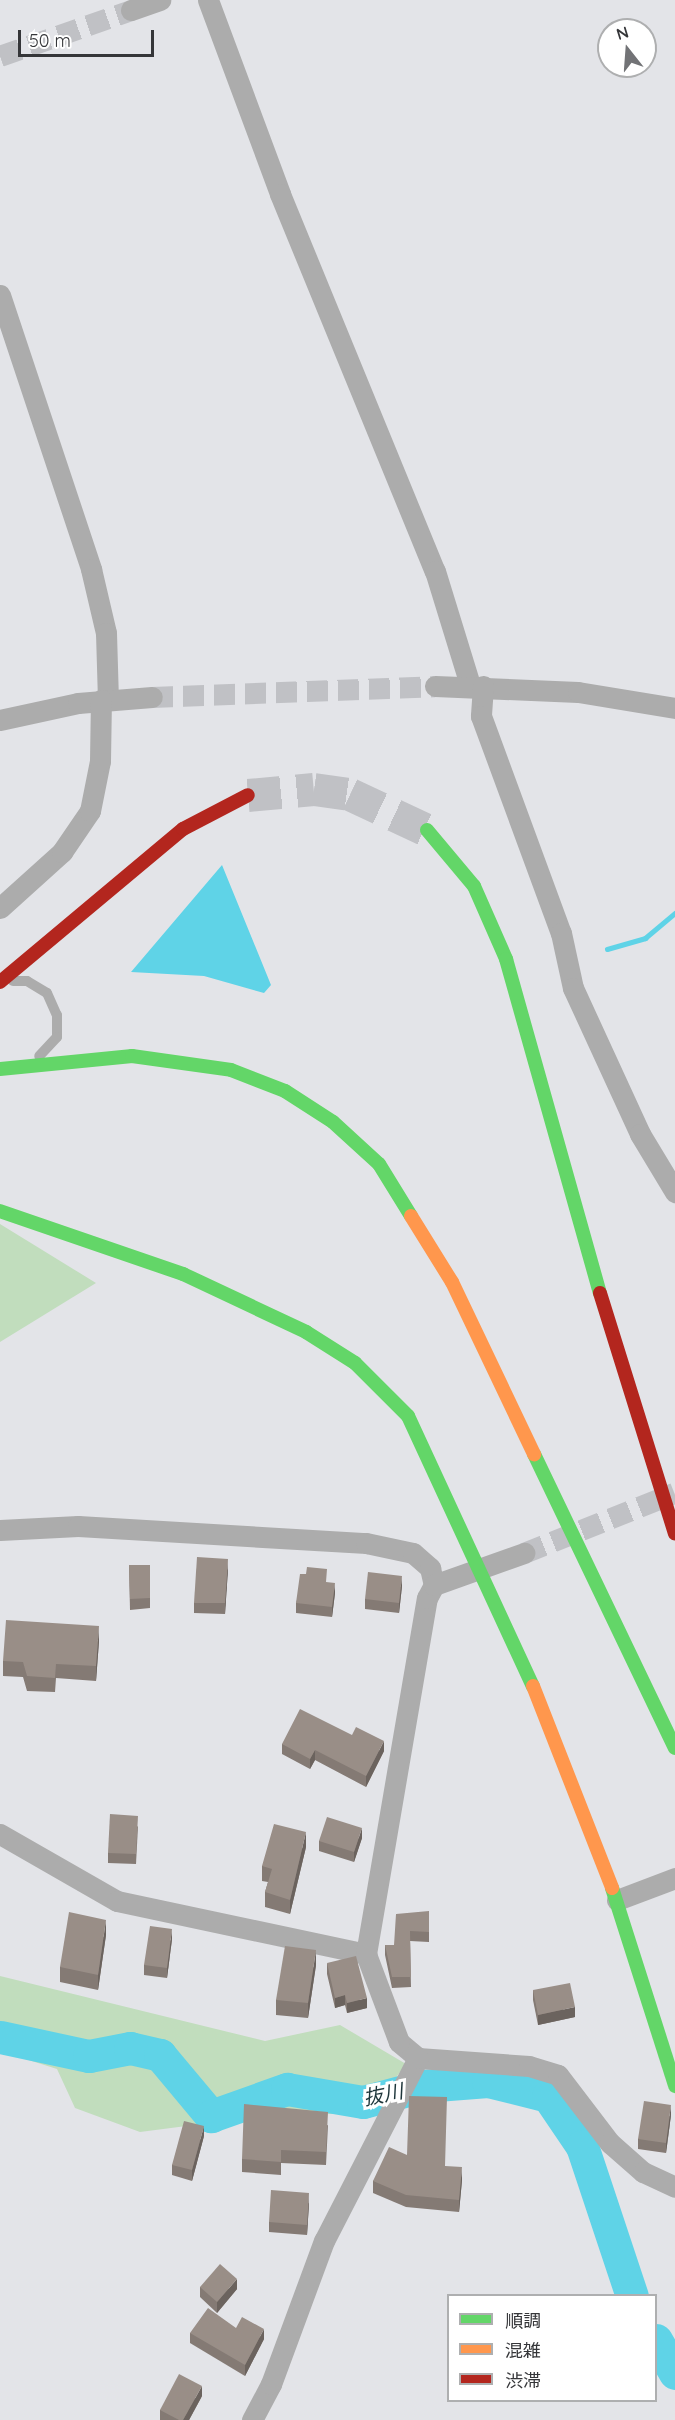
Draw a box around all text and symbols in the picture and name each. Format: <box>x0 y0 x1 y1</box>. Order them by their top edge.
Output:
scale bar <box>21 18 158 56</box>
north arrow <box>597 18 657 78</box>
text: N <box>614 21 631 44</box>
text: 50 m <box>29 29 71 52</box>
water label: 抜川 <box>361 2078 405 2110</box>
legend <box>447 2294 657 2402</box>
text: 順調 <box>505 2309 541 2332</box>
text: 混雑 <box>505 2339 541 2362</box>
text: 渋滞 <box>505 2369 541 2392</box>

